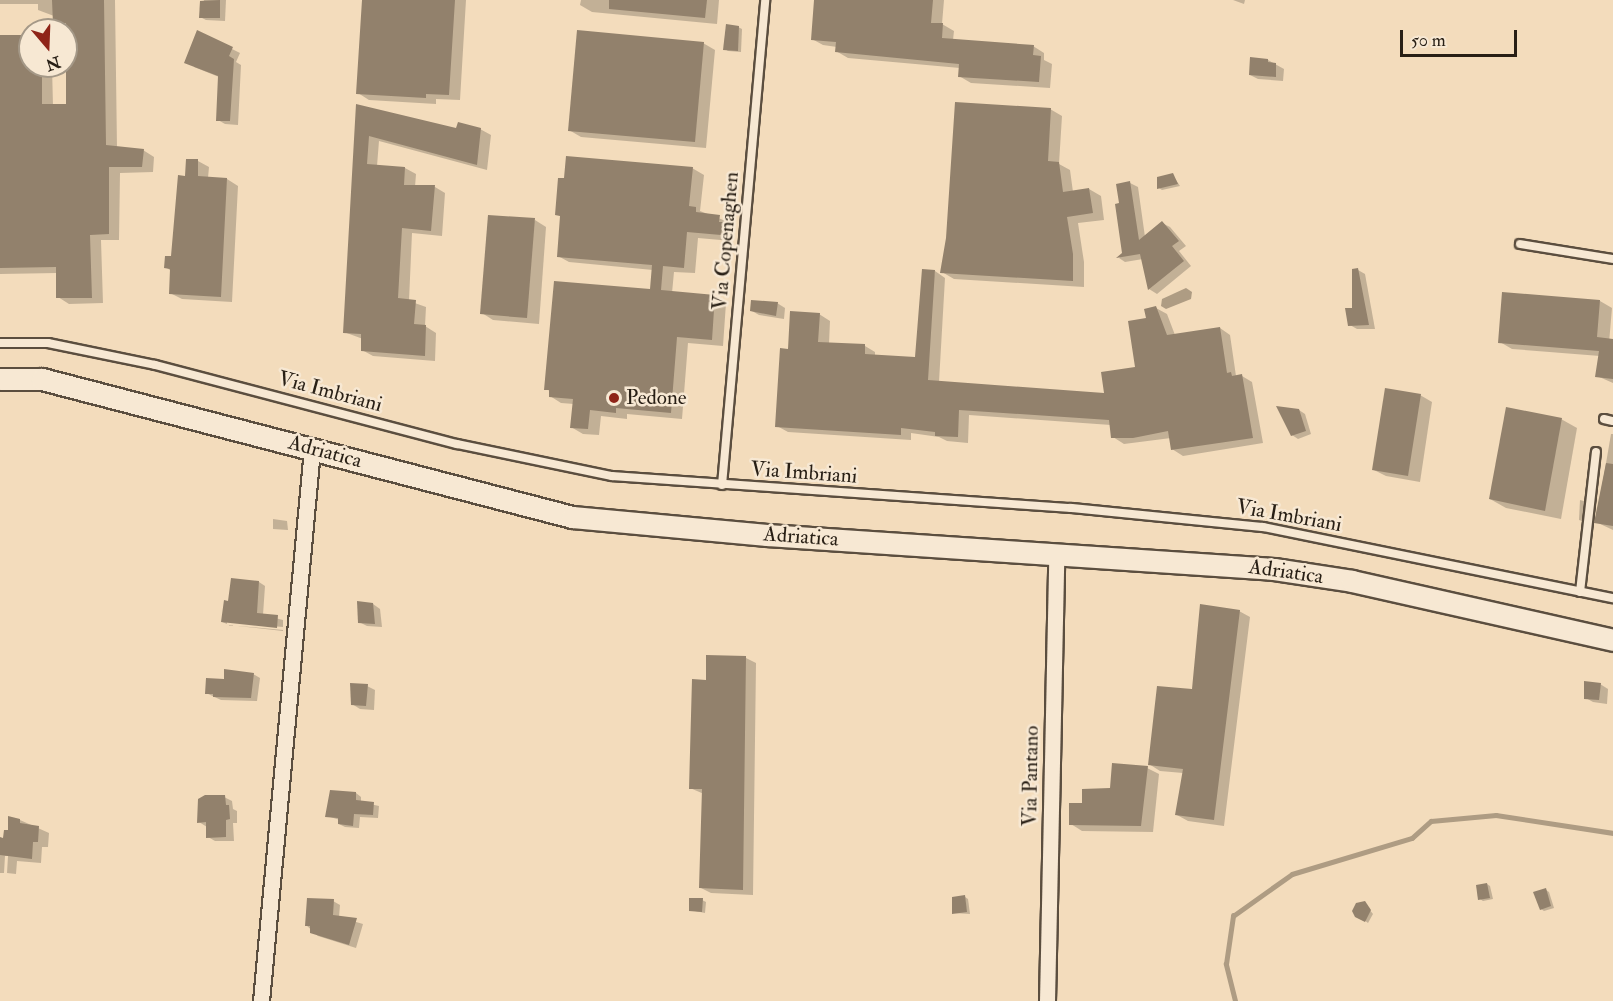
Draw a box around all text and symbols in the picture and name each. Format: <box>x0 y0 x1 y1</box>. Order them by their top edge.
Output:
north arrow <box>18 18 78 78</box>
scale bar <box>1403 18 1520 56</box>
text: 50 m <box>1411 29 1446 52</box>
text: N <box>43 51 63 75</box>
street label: Via Copenaghen <box>707 171 745 311</box>
street label: Via Imbriani <box>275 366 385 418</box>
place label: Pedone <box>626 385 687 411</box>
marker: Pedone <box>607 391 621 405</box>
street label: Adriatica <box>285 430 365 474</box>
street label: Via Imbriani <box>750 457 858 489</box>
street label: Via Imbriani <box>1234 494 1344 538</box>
street label: Adriatica <box>763 522 839 552</box>
street label: Adriatica <box>1247 554 1325 590</box>
street label: Via Pantano <box>1018 725 1044 827</box>

